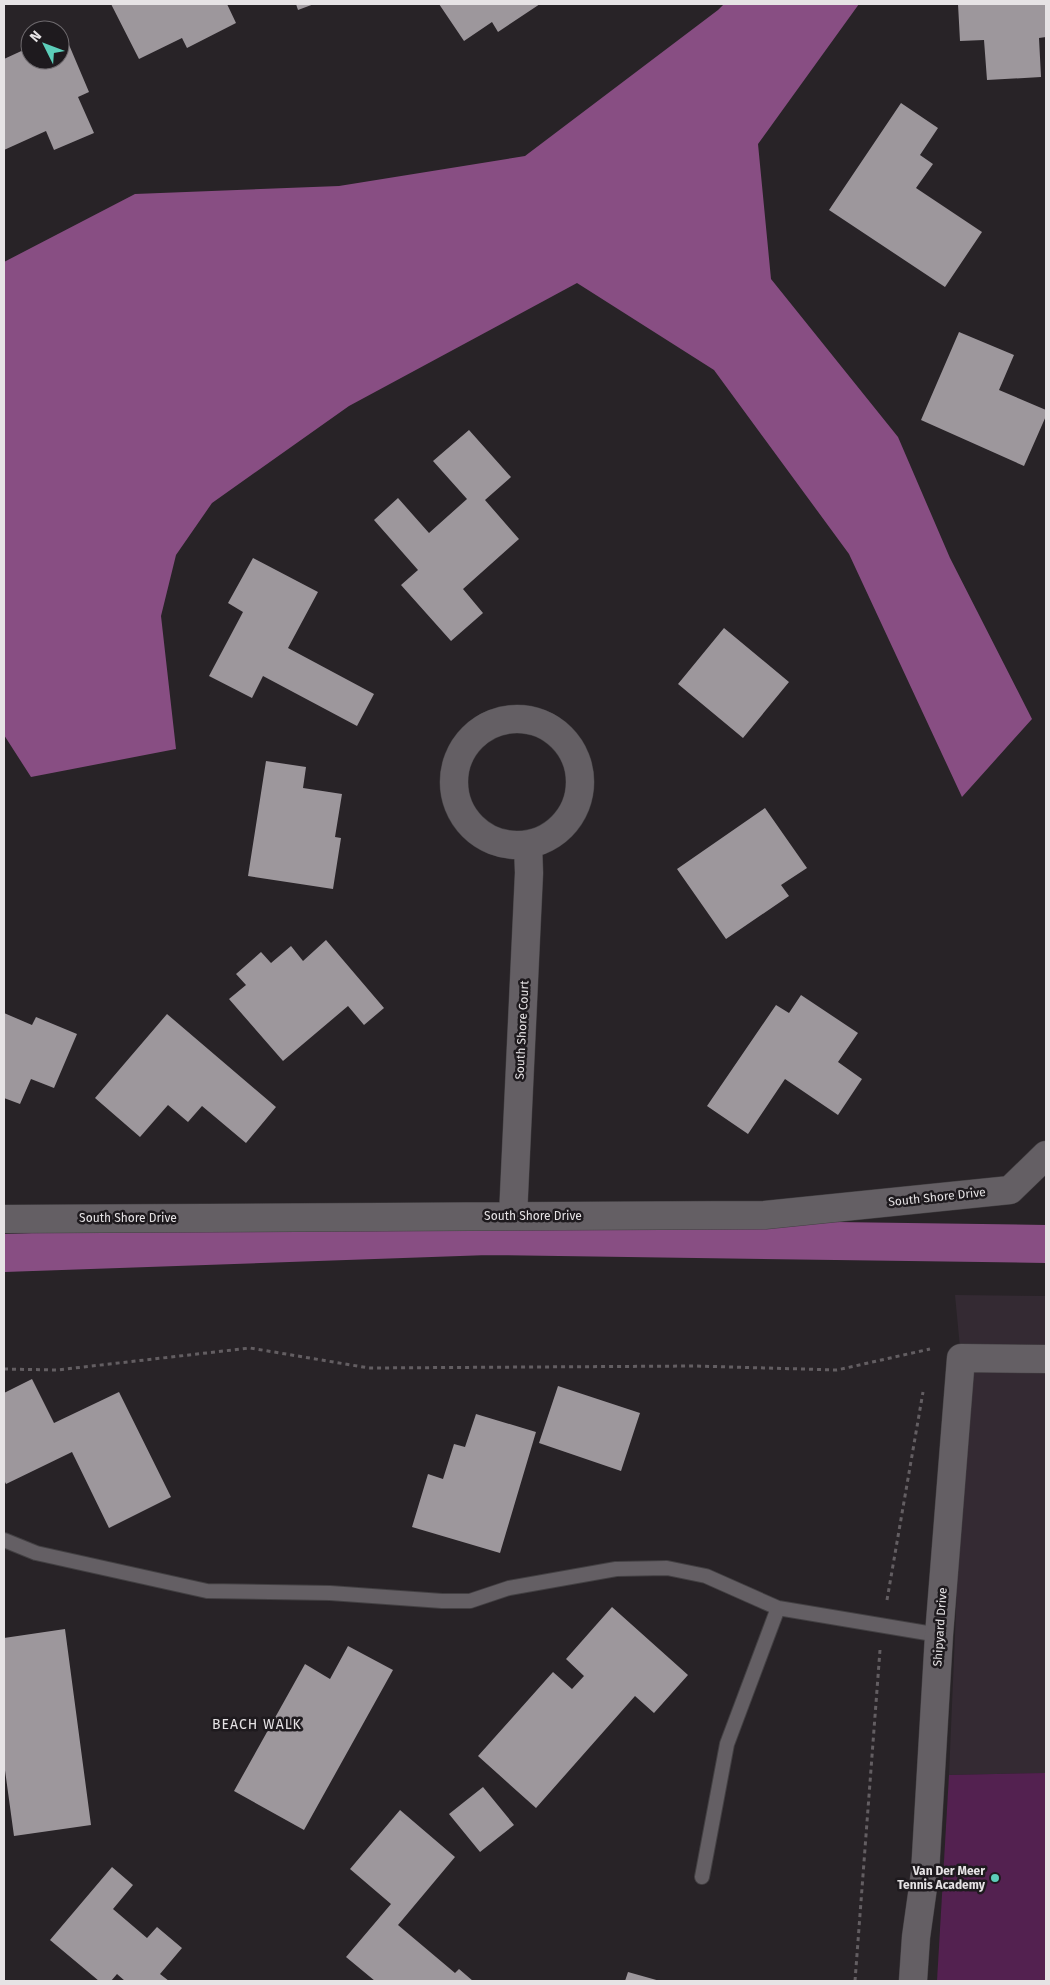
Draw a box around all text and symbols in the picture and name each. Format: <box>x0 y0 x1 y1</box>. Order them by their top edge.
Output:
north arrow <box>20 20 70 70</box>
text: N <box>26 27 45 46</box>
street label: South Shore Court <box>512 979 532 1080</box>
street label: South Shore Drive <box>888 1185 986 1209</box>
street label: South Shore Drive <box>484 1209 582 1223</box>
street label: South Shore Drive <box>79 1211 177 1225</box>
street label: Shipyard Drive <box>930 1587 950 1667</box>
district label: BEACH WALK <box>212 1716 302 1733</box>
place label: Van Der Meer Tennis Academy <box>897 1864 986 1892</box>
marker: Van Der Meer Tennis Academy <box>989 1872 1001 1884</box>

